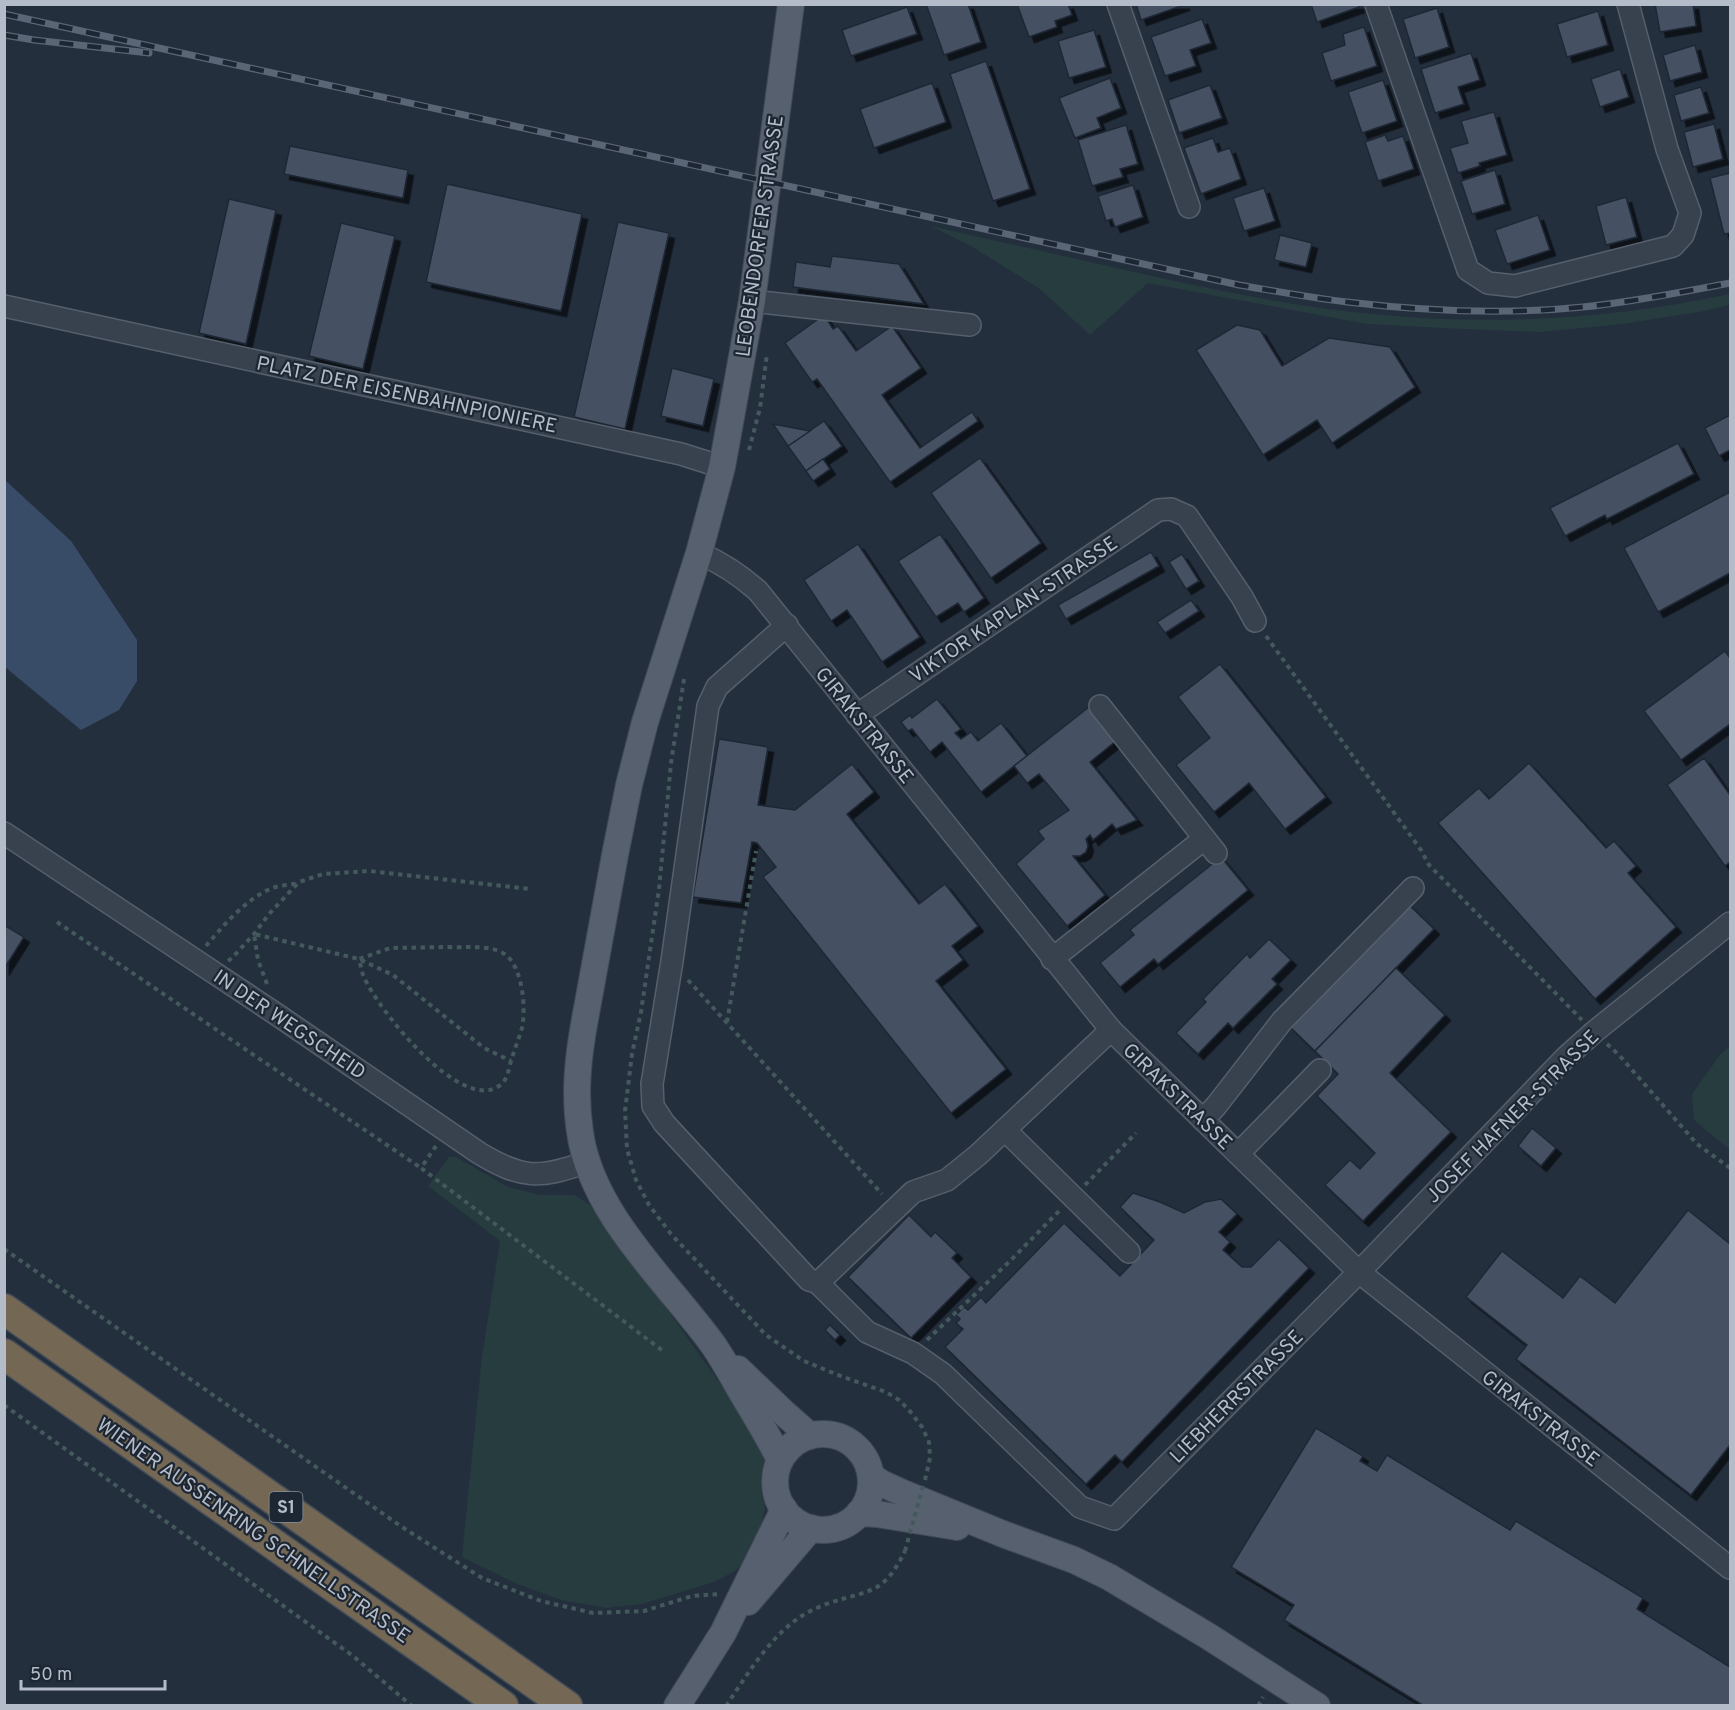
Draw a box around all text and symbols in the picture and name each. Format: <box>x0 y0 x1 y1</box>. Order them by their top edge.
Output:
street label: LEOBENDORFER STRASSE <box>731 114 791 359</box>
street label: PLATZ DER EISENBAHNPIONIERE <box>254 351 559 441</box>
street label: VIKTOR KAPLAN-STRASSE <box>905 531 1123 690</box>
street label: GIRAKSTRASSE <box>808 663 919 790</box>
street label: IN DER WEGSCHEID <box>208 965 370 1086</box>
street label: JOSEF HAFNER-STRASSE <box>1421 1025 1606 1210</box>
street label: GIRAKSTRASSE <box>1116 1038 1237 1156</box>
street label: LIEBHERRSTRASSE <box>1165 1325 1310 1470</box>
street label: GIRAKSTRASSE <box>1475 1365 1604 1474</box>
street label: WIENER AUSSENRING SCHNELLSTRASSE <box>91 1413 415 1650</box>
road number: S1 <box>270 1492 302 1522</box>
scale bar <box>21 1653 165 1691</box>
text: 50 m <box>30 1664 72 1687</box>

